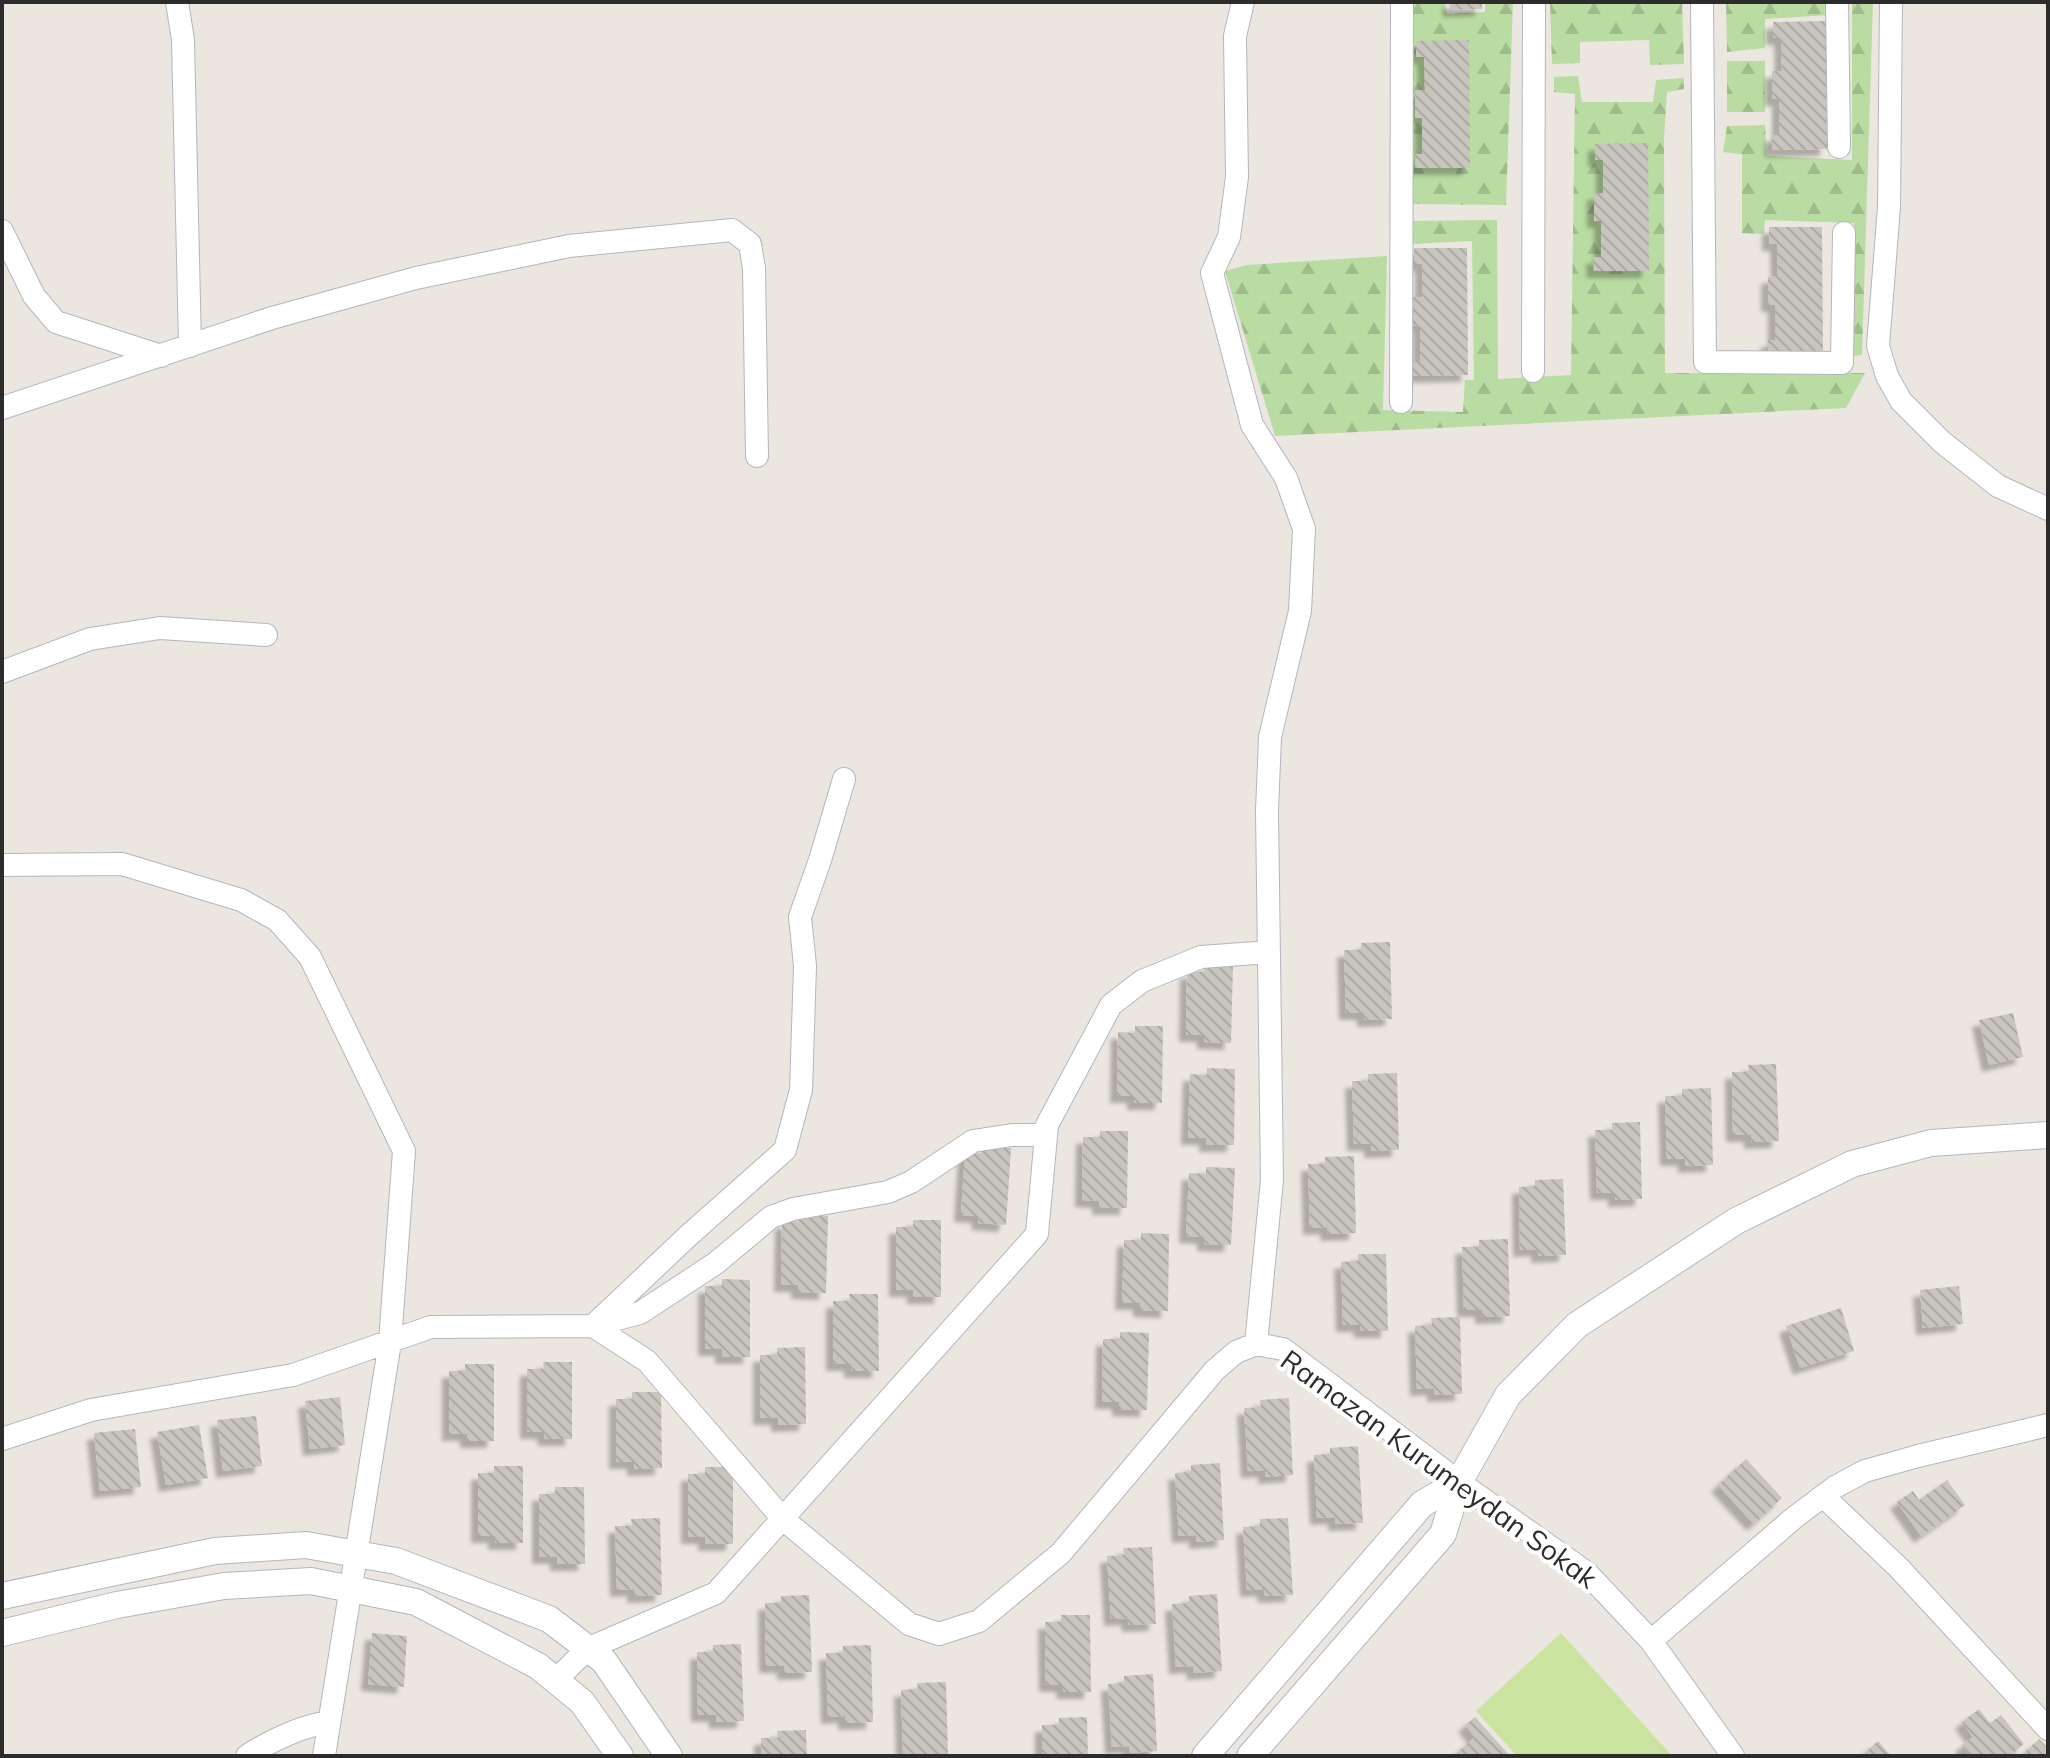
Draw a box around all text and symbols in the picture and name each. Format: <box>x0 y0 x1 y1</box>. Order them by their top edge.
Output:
street label: Ramazan Kurumeydan Sokak <box>1274 1342 1605 1596</box>

